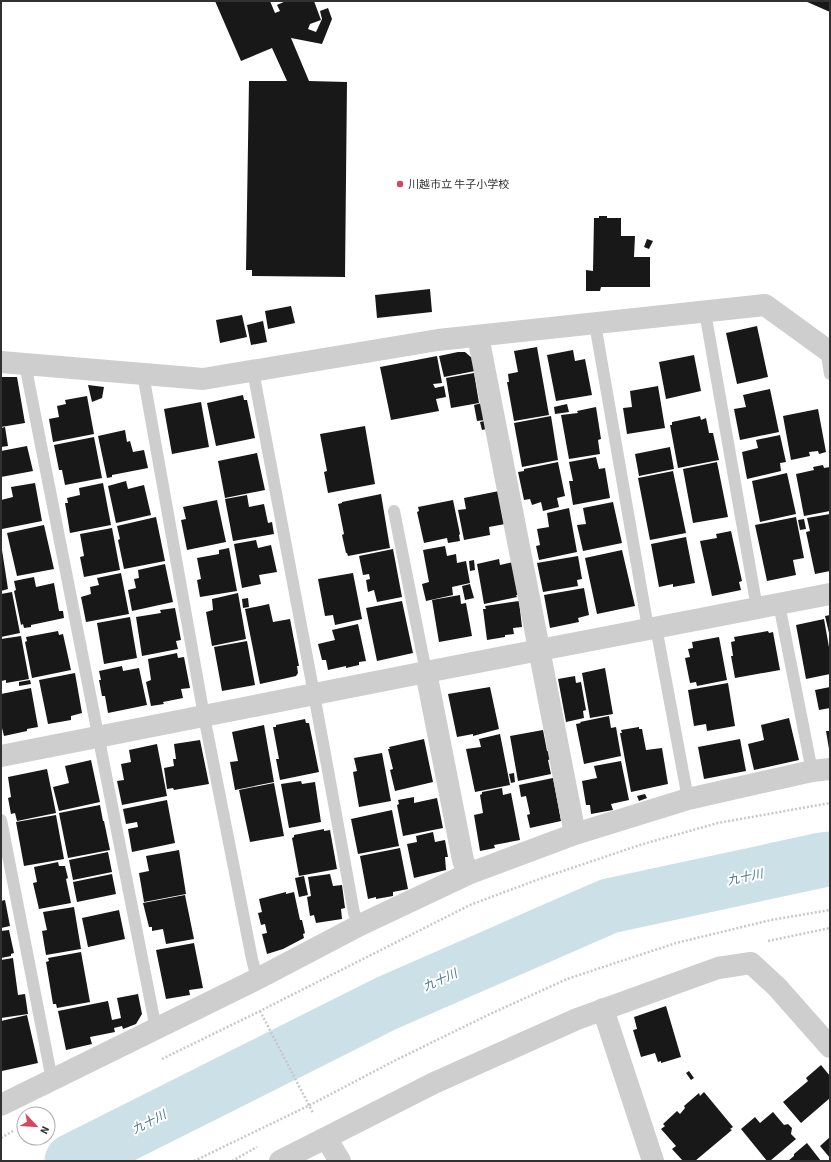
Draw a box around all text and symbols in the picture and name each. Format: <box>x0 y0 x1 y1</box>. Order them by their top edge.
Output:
place label: 川越市立 牛子小学校 <box>408 177 509 192</box>
marker: 川越市立 牛子小学校 <box>395 179 405 189</box>
water label: 九十川 <box>726 865 766 890</box>
water label: 九十川 <box>420 965 462 996</box>
north arrow <box>16 1106 56 1146</box>
water label: 九十川 <box>129 1106 171 1138</box>
text: N <box>36 1124 53 1137</box>

